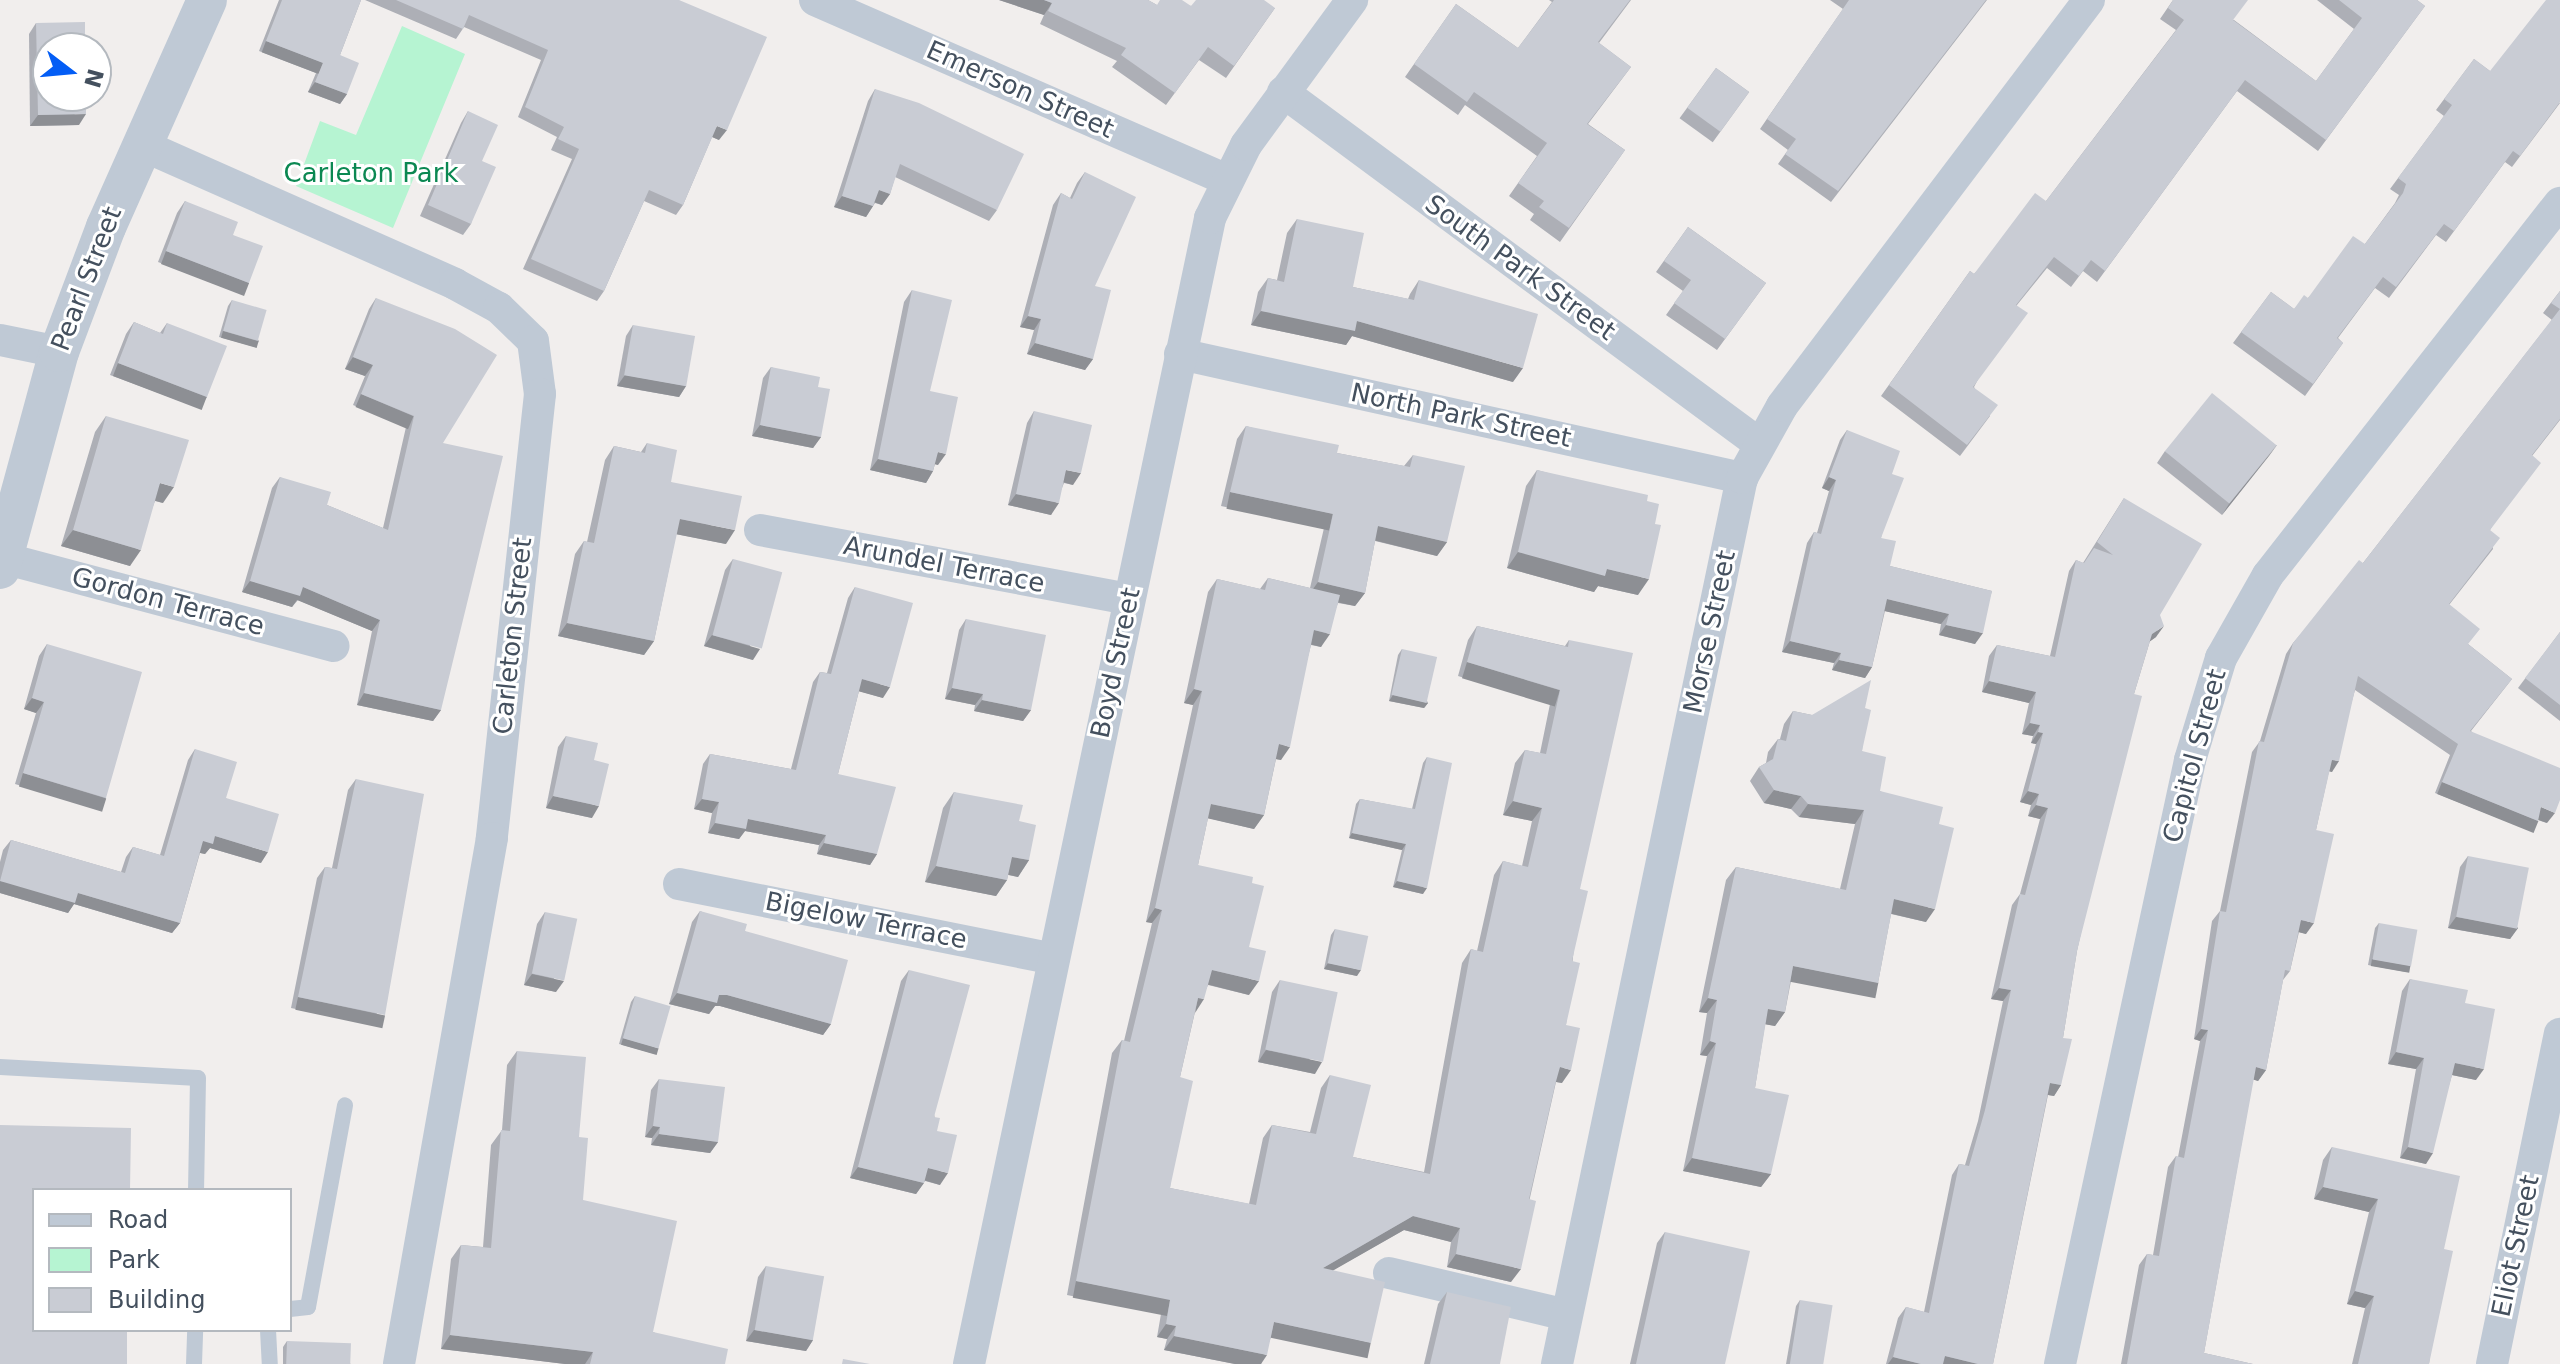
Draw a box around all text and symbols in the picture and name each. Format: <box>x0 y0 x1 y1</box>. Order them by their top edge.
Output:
north arrow <box>32 32 112 112</box>
street label: Emerson Street <box>922 35 1118 145</box>
text: N <box>79 66 108 90</box>
park label: Carleton Park <box>283 158 459 190</box>
street label: South Park Street <box>1419 189 1621 347</box>
street label: Pearl Street <box>45 203 129 355</box>
street label: North Park Street <box>1348 377 1574 455</box>
street label: Arundel Terrace <box>841 530 1047 600</box>
street label: Carleton Street <box>487 536 539 736</box>
street label: Morse Street <box>1678 548 1742 716</box>
street label: Gordon Terrace <box>68 561 268 643</box>
street label: Boyd Street <box>1085 585 1147 741</box>
street label: Capitol Street <box>2157 666 2233 846</box>
street label: Bigelow Terrace <box>762 886 970 956</box>
street label: Eliot Street <box>2486 1172 2546 1320</box>
legend <box>32 1188 292 1332</box>
text: Road <box>108 1206 168 1234</box>
text: Park <box>108 1246 160 1274</box>
text: Building <box>108 1286 205 1314</box>

